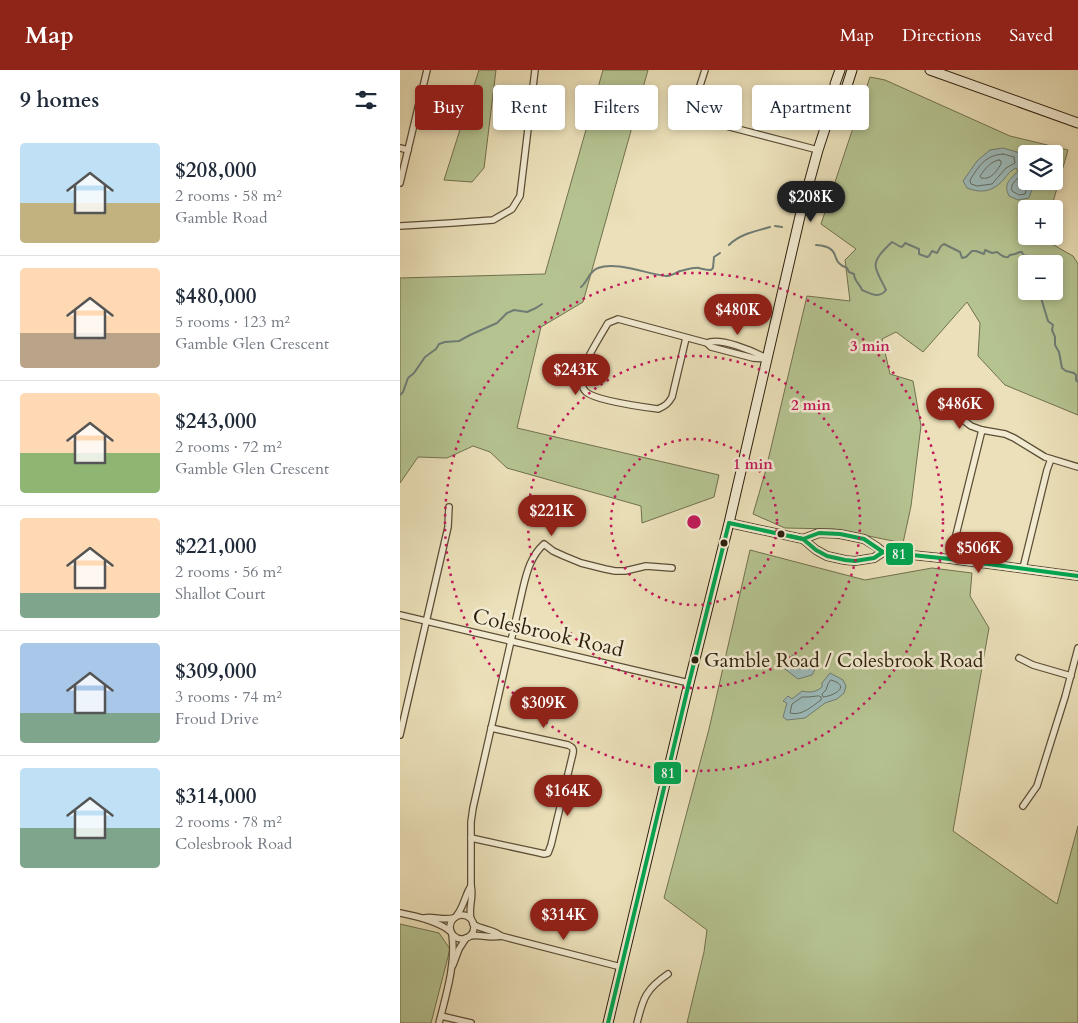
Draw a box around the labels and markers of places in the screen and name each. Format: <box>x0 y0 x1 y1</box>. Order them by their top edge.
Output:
pin: $208K <box>776 180 846 223</box>
pin: $480K <box>703 294 773 336</box>
pin: $243K <box>541 354 611 396</box>
pin: $486K <box>925 388 995 430</box>
pin: $221K <box>517 494 587 537</box>
centre of rings <box>685 513 703 531</box>
unlabelled marker <box>776 529 786 539</box>
pin: $506K <box>944 532 1014 574</box>
unlabelled marker <box>719 538 729 548</box>
place label: Gamble Road / Colesbrook Road <box>704 647 984 674</box>
marker: Gamble Road / Colesbrook Road <box>690 655 700 665</box>
pin: $309K <box>509 686 579 729</box>
pin: $164K <box>533 774 603 817</box>
pin: $314K <box>529 898 599 941</box>

